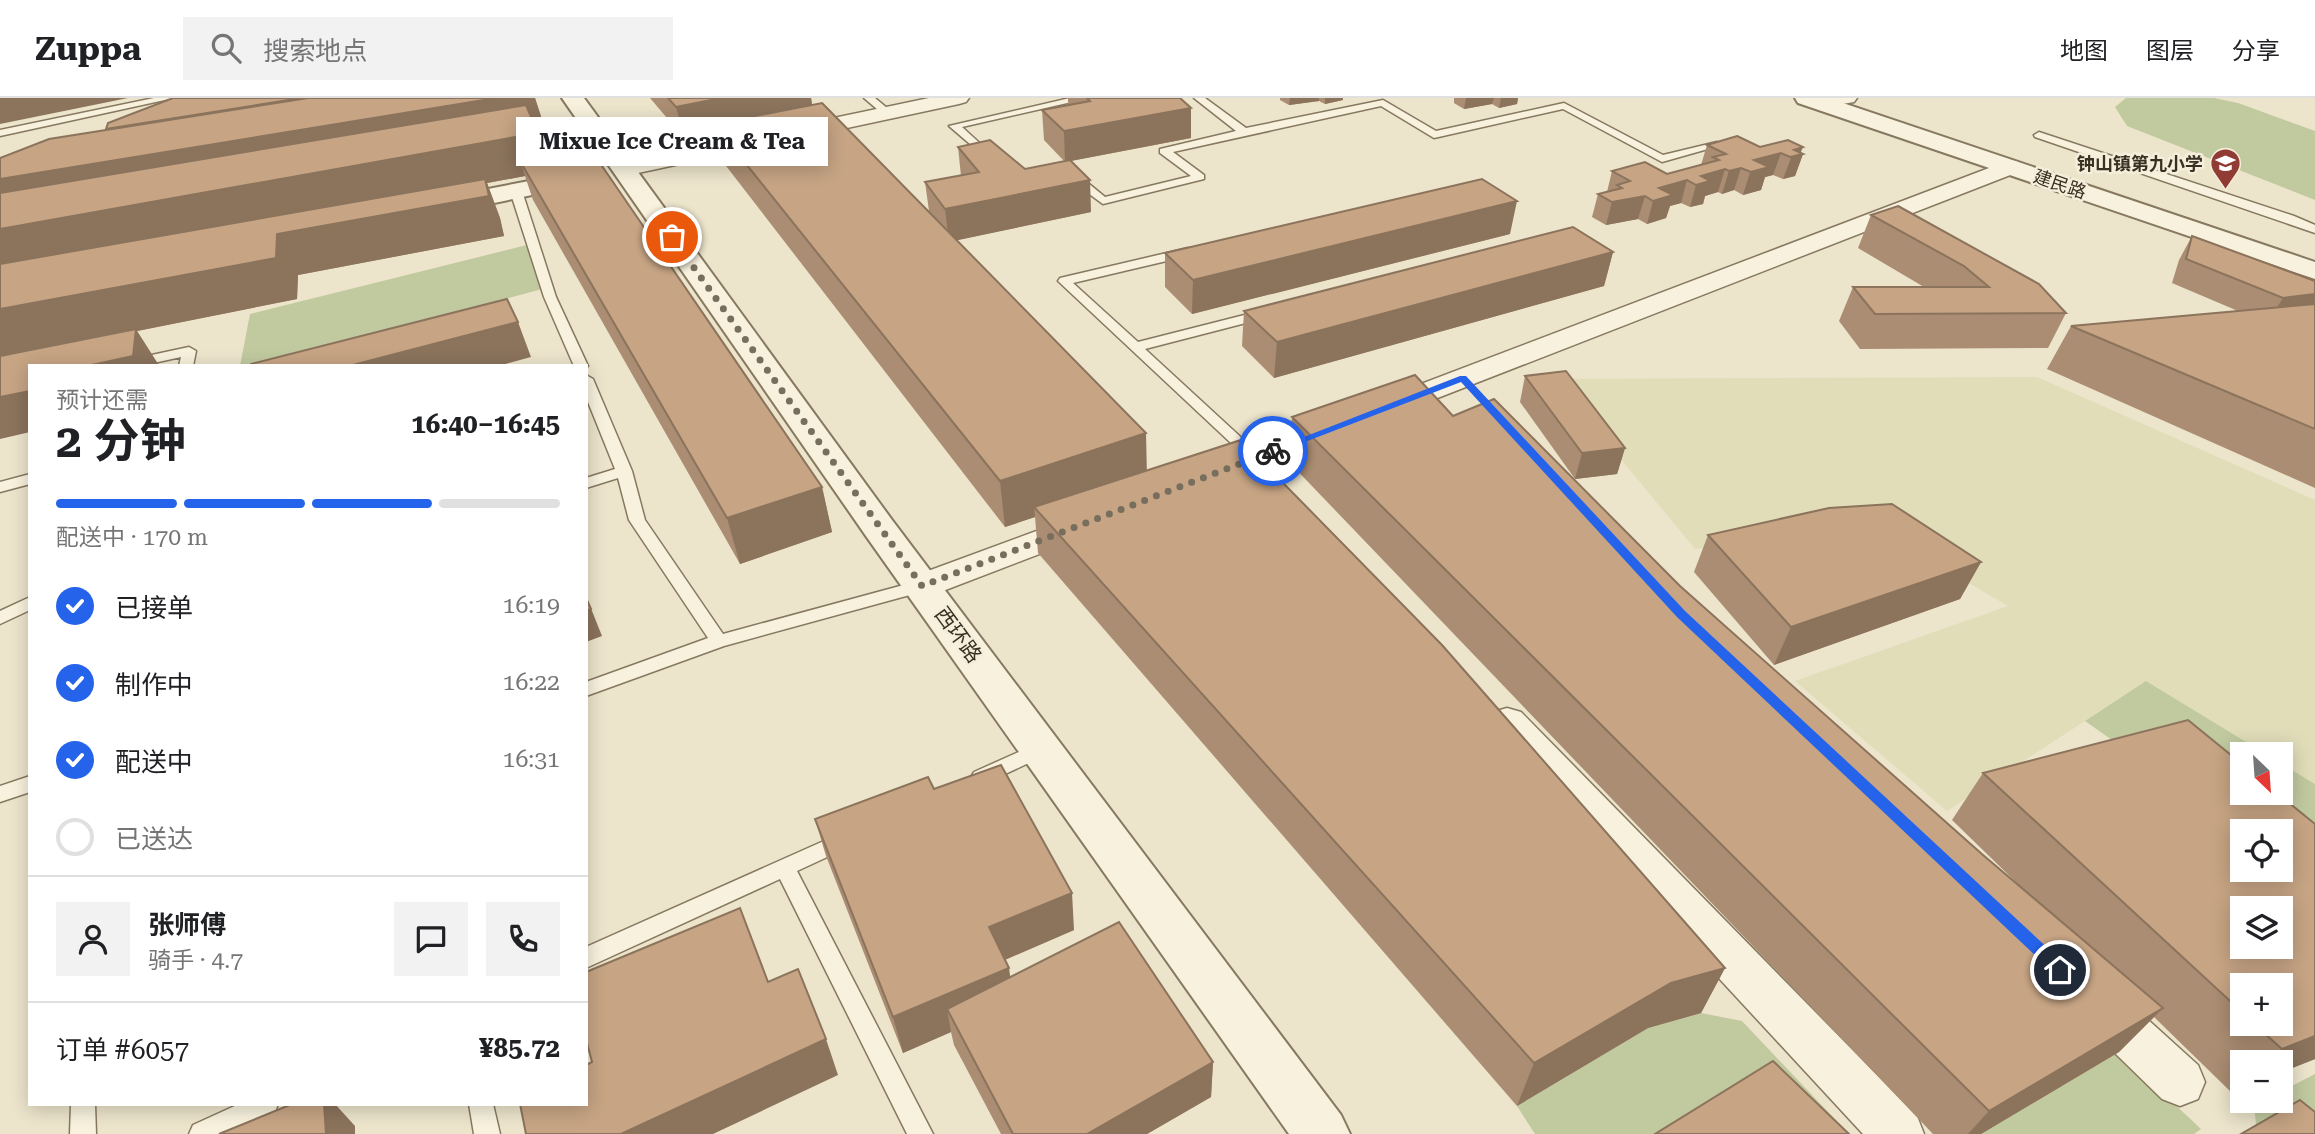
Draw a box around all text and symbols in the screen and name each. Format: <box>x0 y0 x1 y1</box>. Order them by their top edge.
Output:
search box <box>183 17 673 80</box>
text: Zuppa <box>35 29 141 68</box>
icon: search <box>207 29 245 67</box>
text: 搜索地点 <box>263 36 367 66</box>
text: 地图 <box>2060 37 2108 65</box>
text: 图层 <box>2146 37 2194 65</box>
text: 分享 <box>2232 37 2280 65</box>
callout: Mixue Ice Cream & Tea <box>516 118 828 167</box>
text: Mixue Ice Cream & Tea <box>539 128 805 155</box>
school or university icon: 钟山镇第九小学 <box>2209 146 2243 190</box>
place label: 钟山镇第九小学 <box>2077 153 2203 174</box>
street label: 建民路 <box>2031 165 2089 203</box>
pin <box>642 207 702 267</box>
icon: bag <box>653 218 691 256</box>
text: 预计还需 <box>56 387 148 414</box>
text: 16:40–16:45 <box>411 409 560 439</box>
text: 2 分钟 <box>56 414 185 468</box>
courier <box>1238 416 1308 486</box>
icon: bike <box>1254 432 1292 470</box>
text: 配送中 · 170 m <box>56 524 208 551</box>
icon: check <box>56 587 94 625</box>
text: 16:19 <box>503 592 560 619</box>
text: 已接单 <box>115 593 193 623</box>
street label: 西环路 <box>930 602 986 668</box>
icon: check <box>56 664 94 702</box>
text: 16:22 <box>503 669 560 696</box>
text: 制作中 <box>115 670 193 700</box>
icon: check <box>56 741 94 779</box>
north arrow <box>2230 742 2292 805</box>
map controls <box>2230 742 2293 1113</box>
text: 16:31 <box>503 746 560 773</box>
text: 配送中 <box>115 747 193 777</box>
button: locate <box>2230 819 2293 882</box>
text: 已送达 <box>115 824 193 854</box>
button: layers <box>2230 896 2293 959</box>
button: person <box>56 902 130 976</box>
button: chat <box>394 902 468 976</box>
button: phone <box>486 902 560 976</box>
text: 张师傅 <box>148 910 226 940</box>
pin <box>2030 940 2090 1000</box>
text: 骑手 · 4.7 <box>148 947 243 974</box>
icon: home <box>2041 951 2079 989</box>
button: + <box>2230 973 2293 1036</box>
text: ¥85.72 <box>479 1033 560 1063</box>
text: 订单 #6057 <box>56 1035 189 1065</box>
button: − <box>2230 1050 2293 1113</box>

